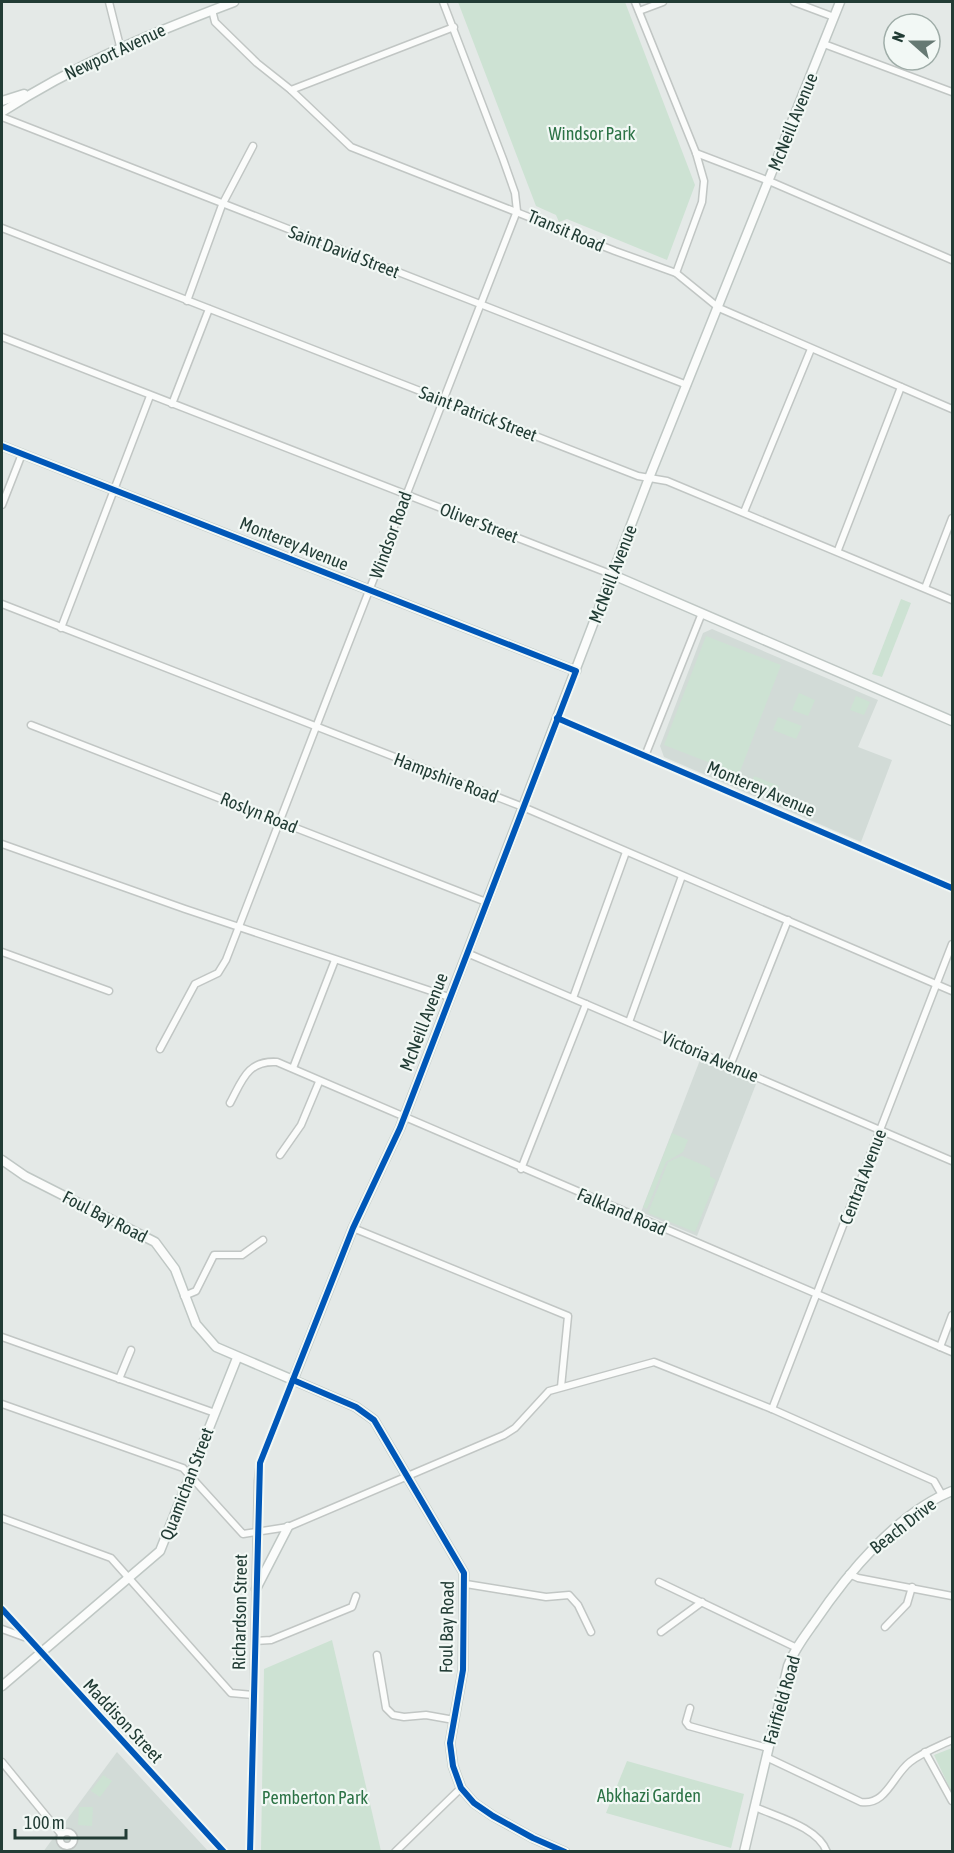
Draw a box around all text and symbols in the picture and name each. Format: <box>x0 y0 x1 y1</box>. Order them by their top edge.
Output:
north arrow <box>882 12 942 72</box>
street label: Newport Avenue <box>61 19 169 84</box>
text: N <box>888 29 908 44</box>
street label: McNeill Avenue <box>763 70 822 174</box>
park label: Windsor Park <box>548 123 636 144</box>
street label: Transit Road <box>525 205 608 256</box>
street label: Saint David Street <box>286 221 403 282</box>
street label: Saint Patrick Street <box>416 381 540 446</box>
street label: Windsor Road <box>365 488 416 581</box>
street label: Oliver Street <box>437 498 521 547</box>
street label: Monterey Avenue <box>237 512 352 575</box>
street label: McNeill Avenue <box>584 522 641 626</box>
street label: Hampshire Road <box>391 748 501 807</box>
street label: Monterey Avenue <box>704 756 818 821</box>
street label: Roslyn Road <box>218 788 301 838</box>
street label: McNeill Avenue <box>395 970 452 1074</box>
street label: Victoria Avenue <box>659 1027 762 1086</box>
street label: Central Avenue <box>835 1126 890 1228</box>
street label: Falkland Road <box>574 1183 670 1240</box>
street label: Foul Bay Road <box>59 1186 151 1247</box>
street label: Quamichan Street <box>155 1424 218 1543</box>
street label: Beach Drive <box>866 1493 940 1558</box>
street label: Richardson Street <box>228 1554 251 1670</box>
street label: Foul Bay Road <box>435 1581 458 1673</box>
street label: Fairfield Road <box>759 1653 804 1747</box>
street label: Maddison Street <box>79 1674 168 1767</box>
park label: Abkhazi Garden <box>597 1785 701 1806</box>
park label: Pemberton Park <box>262 1787 368 1808</box>
scale bar <box>15 1802 126 1840</box>
text: 100 m <box>24 1812 65 1833</box>

